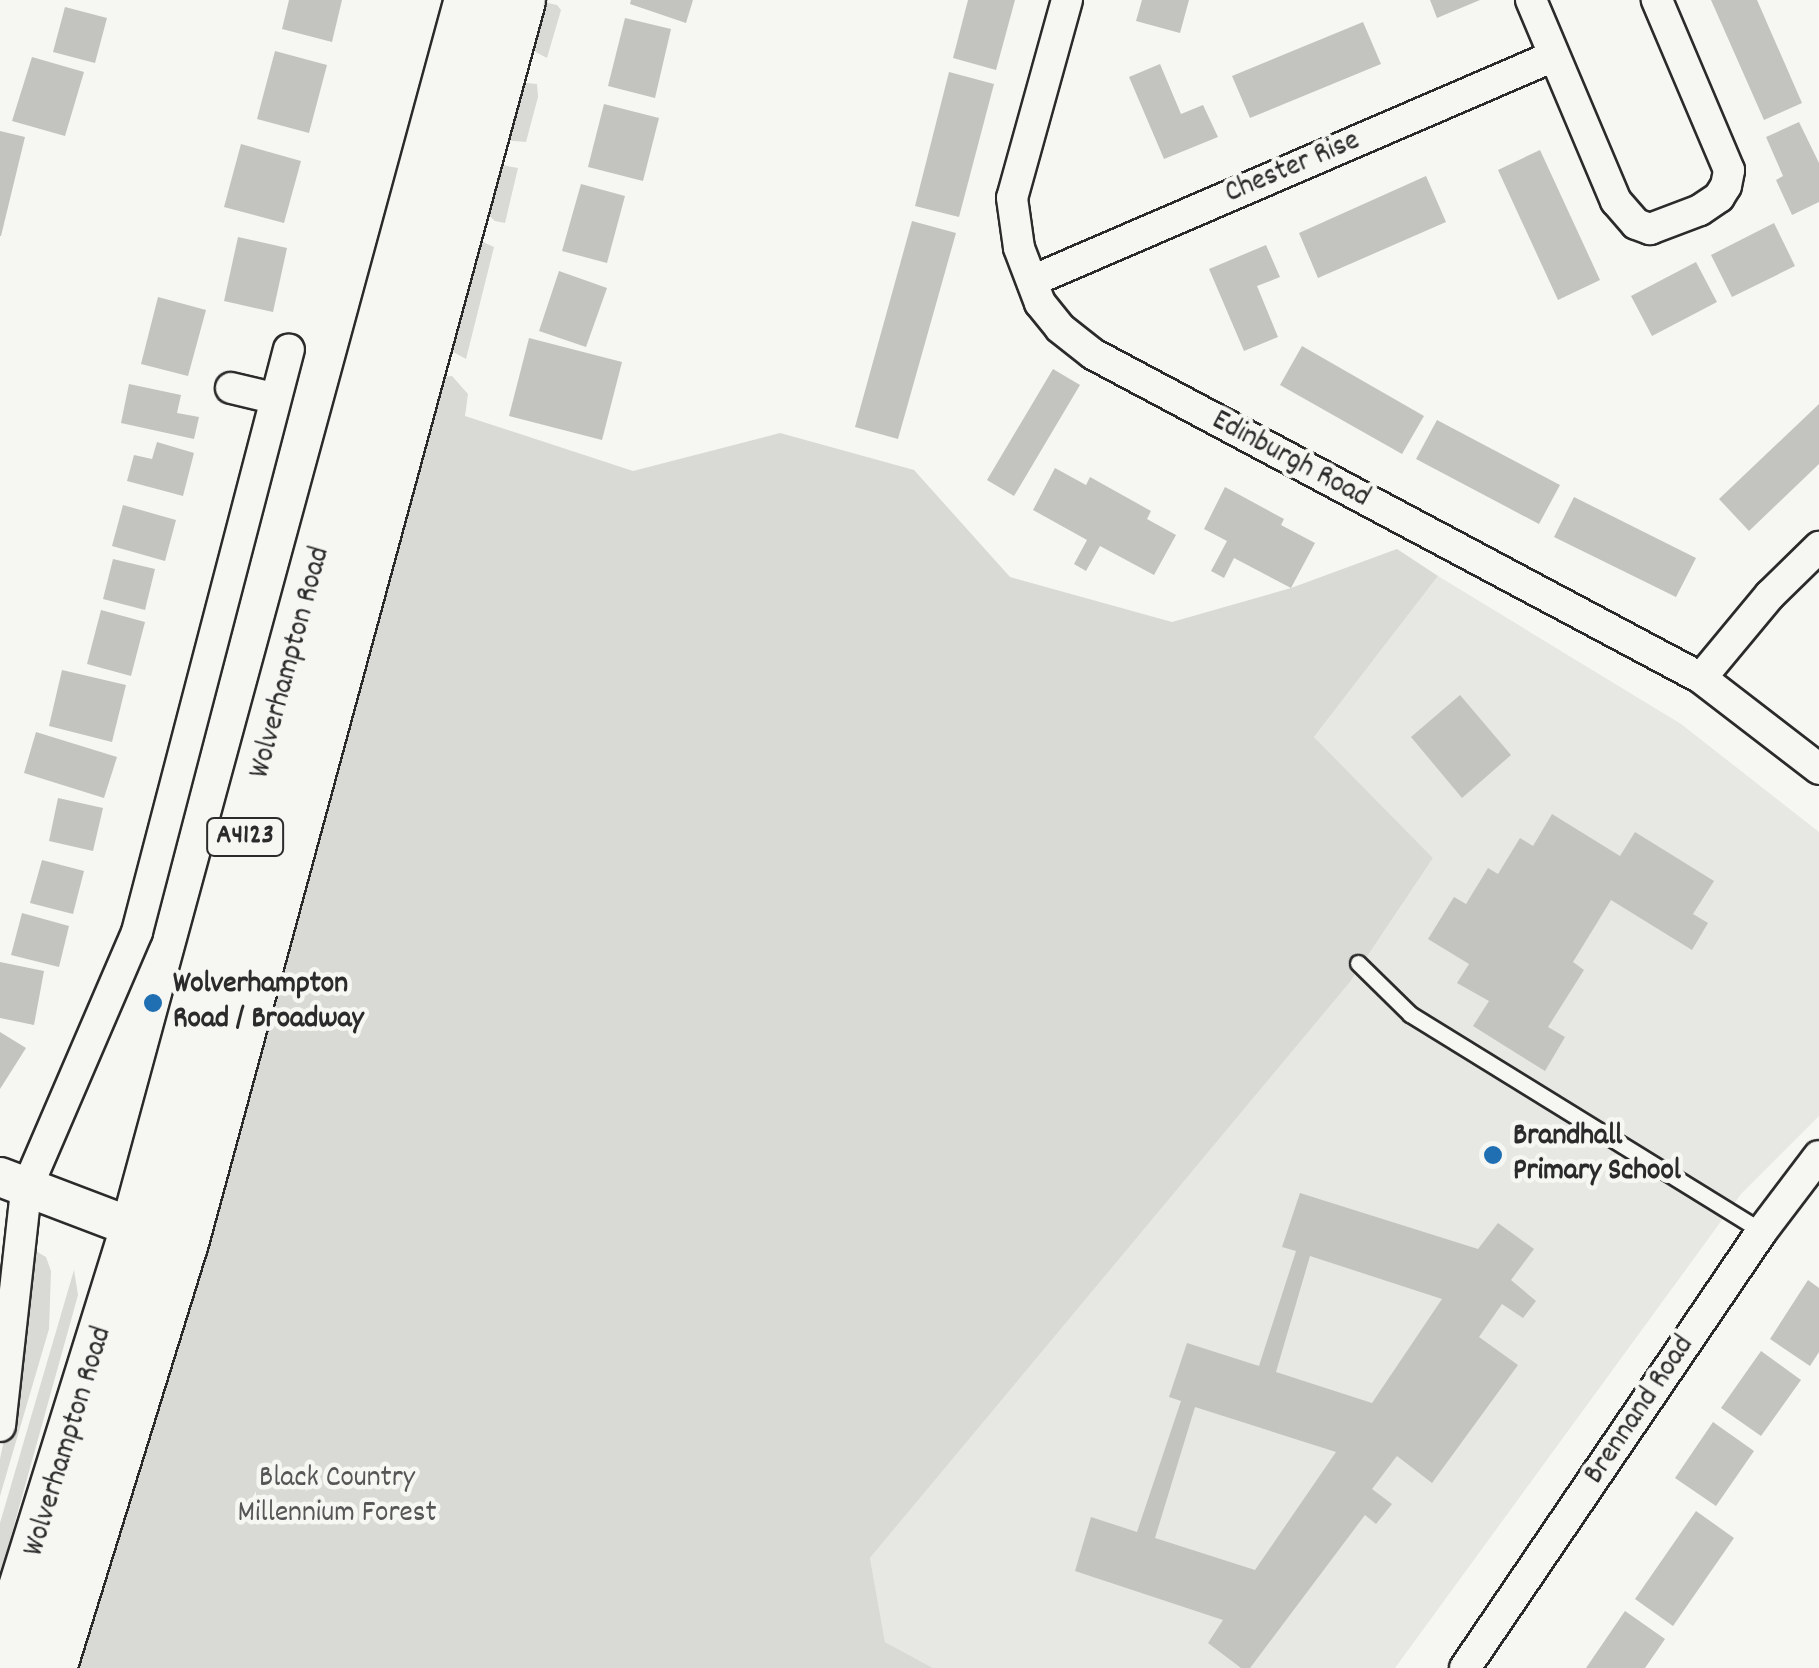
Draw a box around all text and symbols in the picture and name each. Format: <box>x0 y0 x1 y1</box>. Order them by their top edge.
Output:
street label: Chester Rise <box>1220 125 1366 213</box>
street label: Edinburgh Road <box>1205 404 1375 518</box>
street label: Wolverhampton Road <box>244 543 340 783</box>
road number: A4123 <box>205 814 285 860</box>
place label: Wolverhampton Road / Broadway <box>173 968 364 1038</box>
marker: Wolverhampton Road / Broadway <box>142 992 164 1014</box>
place label: Brandhall Primary School <box>1513 1120 1681 1190</box>
marker: Brandhall Primary School <box>1482 1144 1504 1166</box>
street label: Wolverhampton Road <box>18 1323 122 1561</box>
street label: Brennand Road <box>1578 1330 1704 1492</box>
park label: Black Country Millennium Forest <box>238 1462 436 1532</box>

